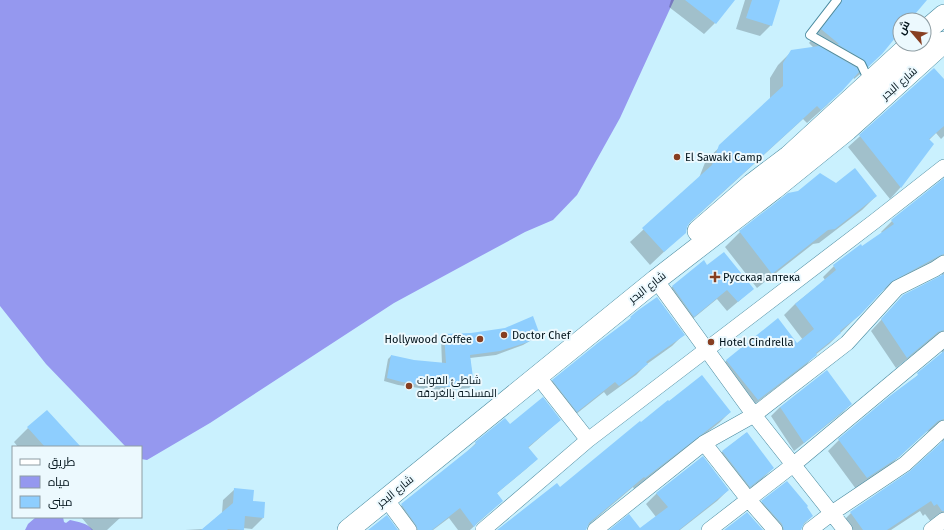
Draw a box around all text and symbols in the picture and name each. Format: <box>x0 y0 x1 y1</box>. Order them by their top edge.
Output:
north arrow <box>892 12 932 52</box>
text: ش <box>895 18 913 37</box>
street label: شارع البحر <box>878 64 921 104</box>
place label: El Sawaki Camp <box>685 151 762 164</box>
marker: El Sawaki Camp <box>672 152 682 162</box>
street label: شارع البحر <box>625 269 669 307</box>
place label: Русская аптека <box>723 271 800 284</box>
marker: Русская аптека <box>710 272 720 282</box>
place label: Doctor Chef <box>512 329 572 342</box>
marker: Doctor Chef <box>499 330 509 340</box>
place label: Hollywood Coffee <box>385 333 472 346</box>
marker: Hollywood Coffee <box>475 334 485 344</box>
place label: Hotel Cindrella <box>719 336 793 349</box>
marker: Hotel Cindrella <box>706 337 716 347</box>
place label: شاطئ القوات المسلحه بالغردقه <box>417 374 497 400</box>
marker: شاطئ القوات المسلحه بالغردقه <box>404 381 414 391</box>
legend <box>12 446 142 518</box>
text: طريق <box>48 455 76 469</box>
street label: شارع البحر <box>374 473 417 511</box>
text: مياه <box>48 475 70 489</box>
text: مبنى <box>48 495 73 509</box>

